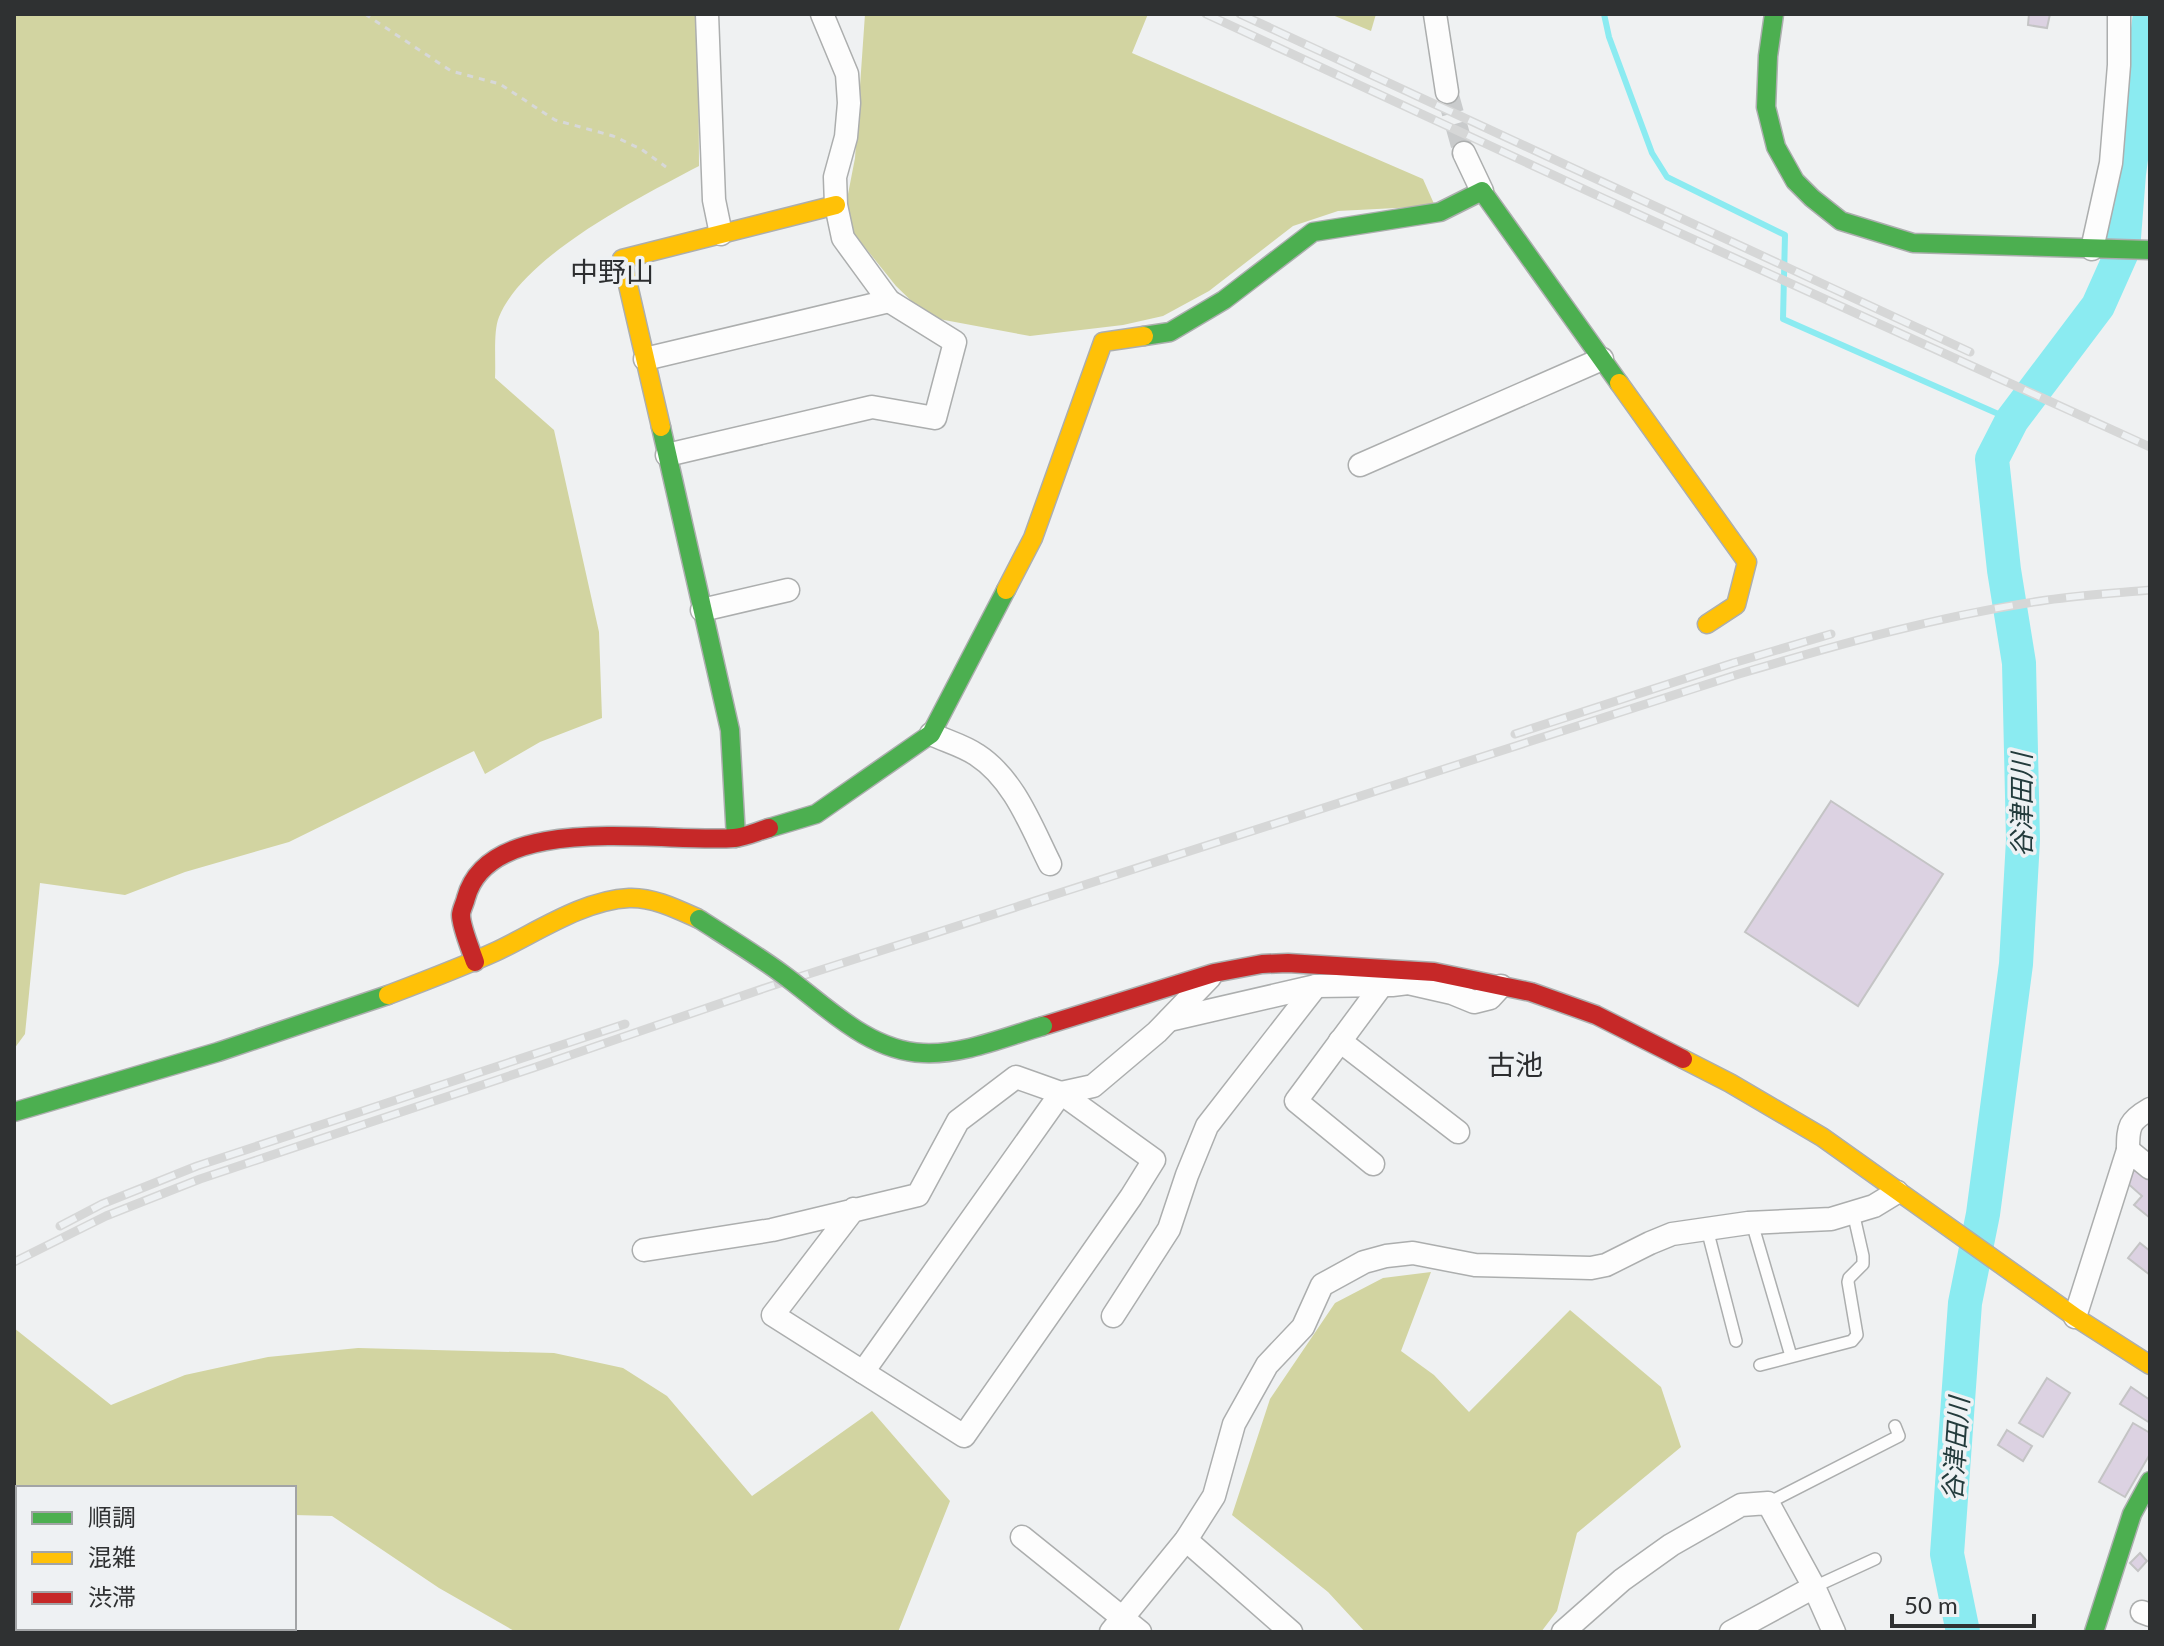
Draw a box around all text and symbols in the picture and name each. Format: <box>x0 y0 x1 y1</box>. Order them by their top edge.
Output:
district label: 中野山 <box>570 254 654 288</box>
water label: 谷津田川 <box>2005 750 2037 857</box>
district label: 古池 <box>1487 1047 1543 1081</box>
water label: 谷津田川 <box>1935 1393 1975 1502</box>
legend <box>16 1486 296 1630</box>
text: 順調 <box>88 1502 136 1531</box>
text: 混雑 <box>88 1542 136 1571</box>
scale bar <box>1892 1578 2034 1628</box>
text: 渋滞 <box>88 1582 136 1611</box>
text: 50 m <box>1904 1590 1958 1619</box>

